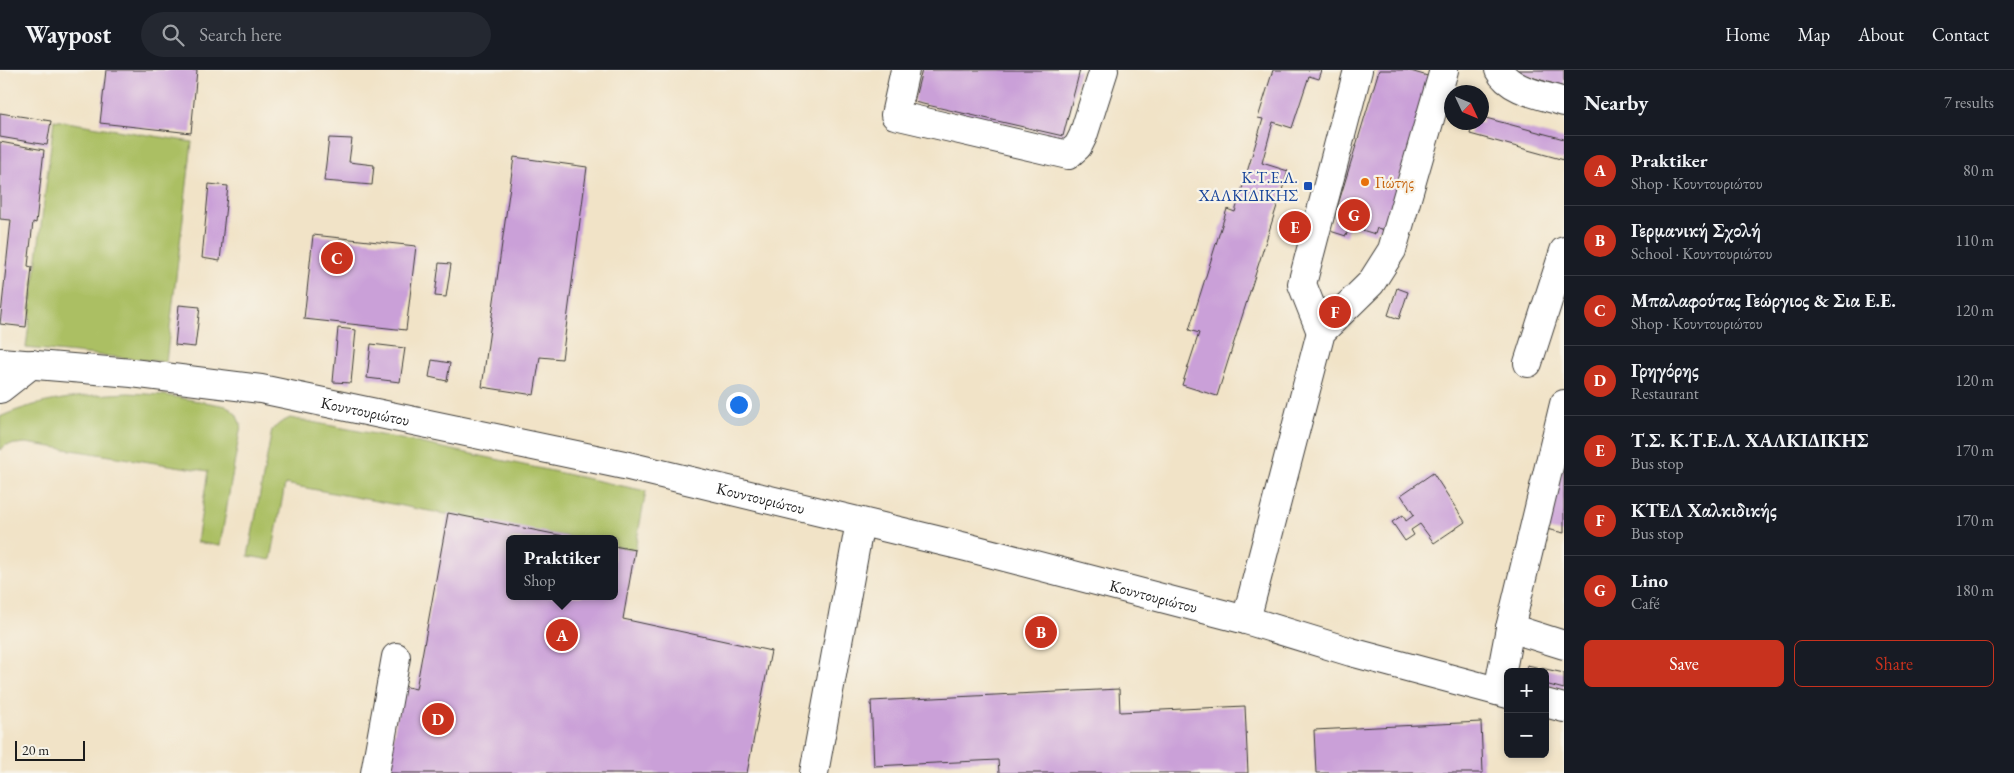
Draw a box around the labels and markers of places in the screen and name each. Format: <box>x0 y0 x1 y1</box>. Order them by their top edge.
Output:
place label: Κ.Τ.Ε.Λ. ΧΑΛΚΙΔΙΚΗΣ <box>1197 167 1298 206</box>
place label: Γιώτης <box>1375 172 1414 193</box>
marker: Γιώτης <box>1359 176 1371 188</box>
marker: Κ.Τ.Ε.Λ. ΧΑΛΚΙΔΙΚΗΣ <box>1302 180 1314 192</box>
pin: G <box>1338 196 1370 234</box>
pin: E <box>1279 208 1311 246</box>
pin: C <box>321 239 353 277</box>
pin: F <box>1319 293 1351 331</box>
pin: B <box>1025 613 1057 651</box>
pin: A <box>546 616 578 654</box>
pin: D <box>422 700 454 738</box>

